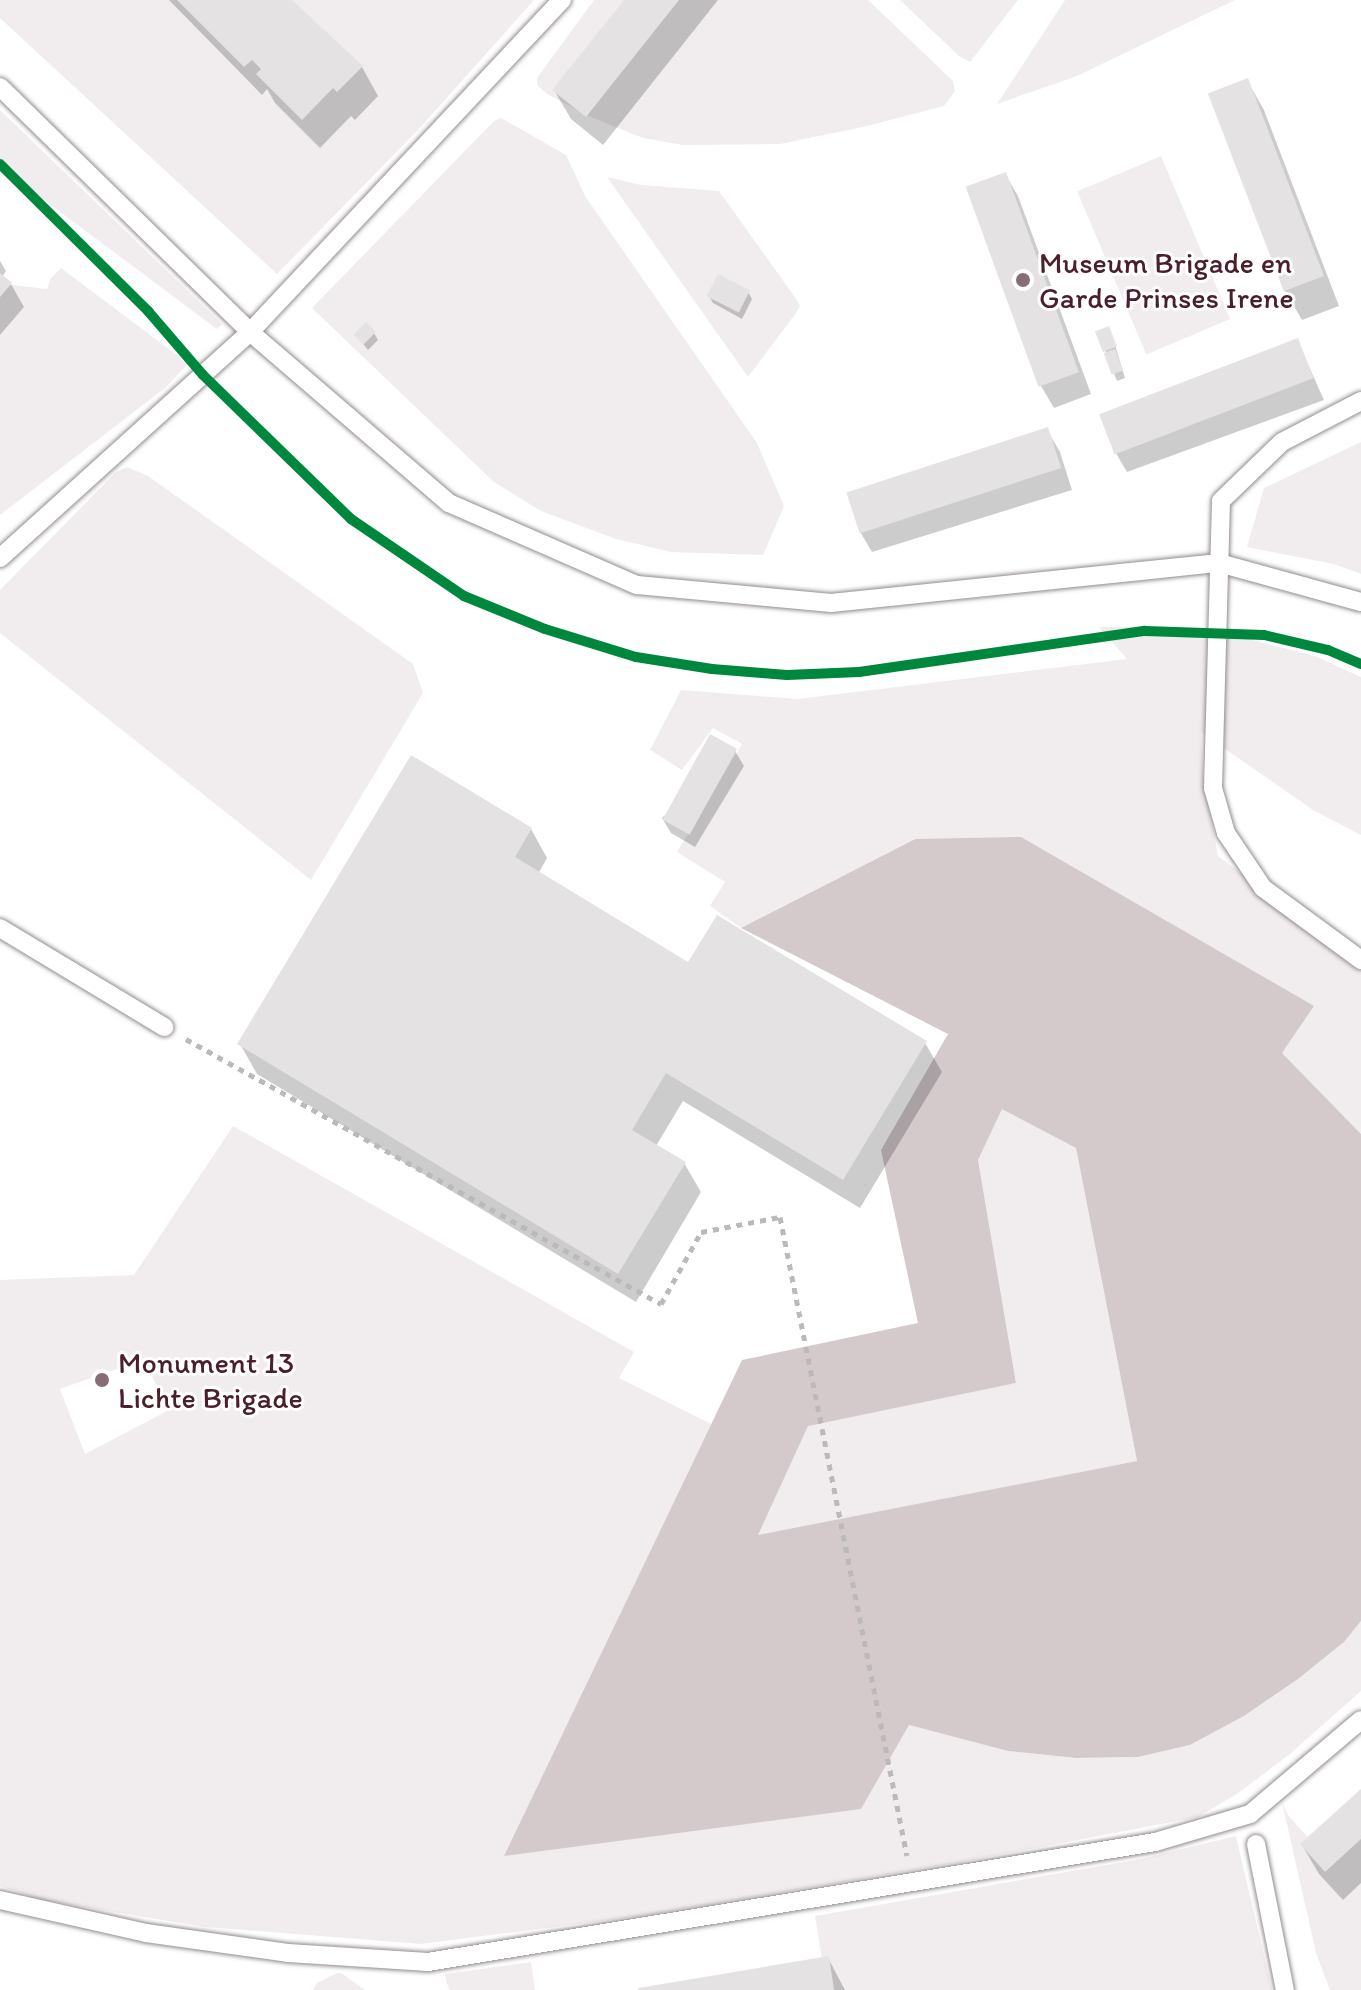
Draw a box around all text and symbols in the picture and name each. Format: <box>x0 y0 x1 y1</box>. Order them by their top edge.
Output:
place label: Museum Brigade en Garde Prinses Irene <box>1039 245 1292 316</box>
marker: Museum Brigade en Garde Prinses Irene <box>1014 271 1032 289</box>
place label: Monument 13 Lichte Brigade <box>118 1345 302 1416</box>
marker: Monument 13 Lichte Brigade <box>93 1371 111 1389</box>

